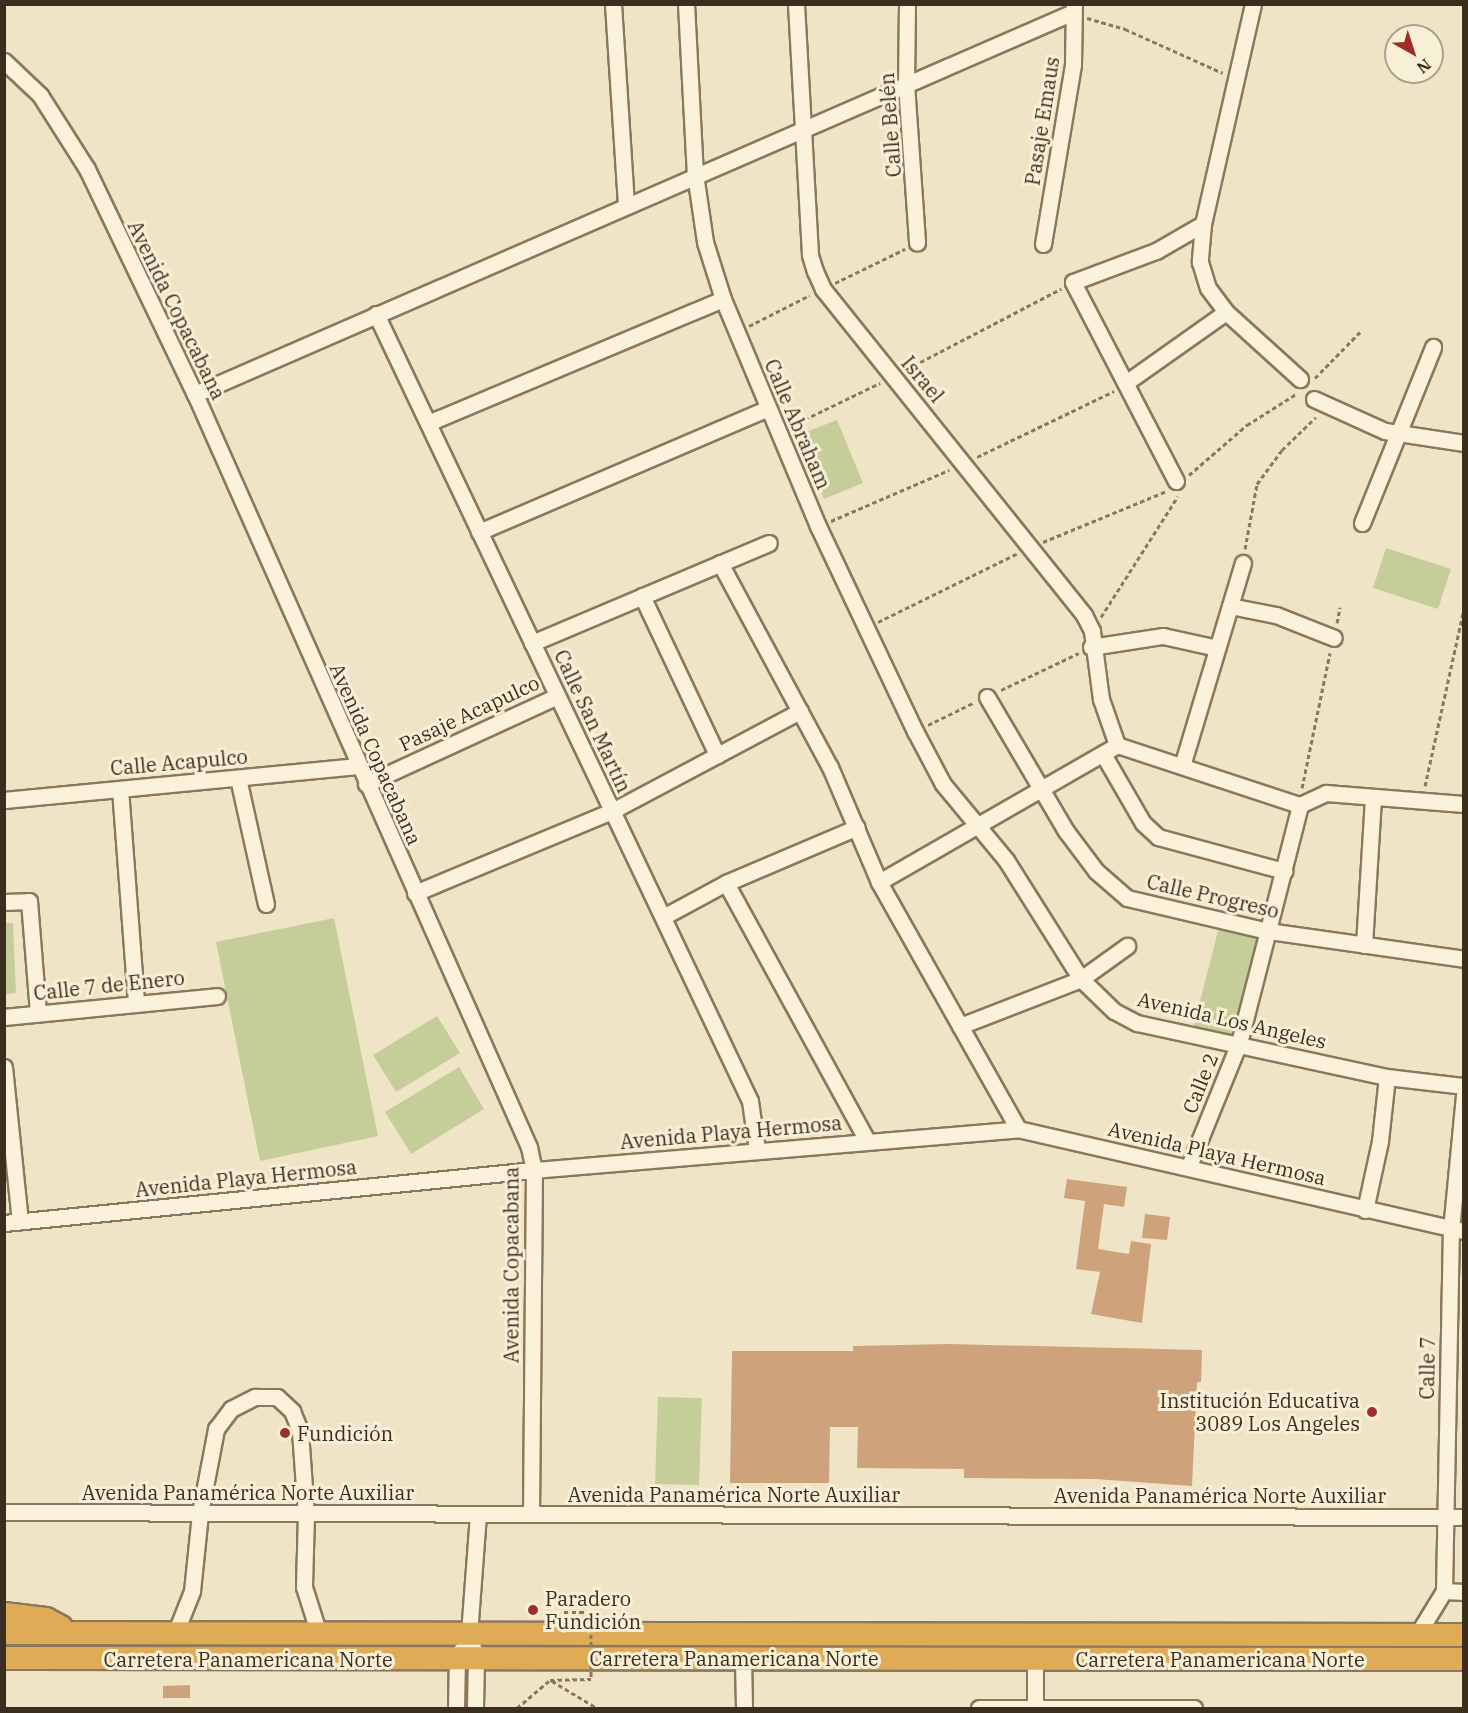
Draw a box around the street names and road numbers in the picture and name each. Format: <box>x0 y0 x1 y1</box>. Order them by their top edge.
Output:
street label: Pasaje Emaus <box>1020 55 1064 187</box>
street label: Calle Belén <box>874 72 906 178</box>
street label: Avenida Copacabana <box>123 216 231 404</box>
street label: Israel <box>897 351 949 407</box>
street label: Calle Abraham <box>760 355 836 493</box>
street label: Calle San Martín <box>549 646 637 796</box>
street label: Avenida Copacabana <box>325 659 427 849</box>
street label: Pasaje Acapulco <box>395 670 543 756</box>
street label: Calle Acapulco <box>109 744 249 780</box>
street label: Calle Progreso <box>1145 869 1281 923</box>
street label: Calle 7 de Enero <box>32 965 186 1005</box>
street label: Avenida Los Angeles <box>1135 987 1329 1053</box>
street label: Calle 2 <box>1177 1049 1223 1117</box>
street label: Avenida Playa Hermosa <box>619 1110 843 1154</box>
street label: Avenida Playa Hermosa <box>1106 1116 1328 1190</box>
street label: Avenida Playa Hermosa <box>134 1154 358 1202</box>
street label: Avenida Copacabana <box>499 1167 523 1363</box>
street label: Calle 7 <box>1414 1336 1440 1400</box>
street label: Avenida Panamérica Norte Auxiliar <box>82 1480 414 1504</box>
street label: Avenida Panamérica Norte Auxiliar <box>568 1482 900 1506</box>
street label: Avenida Panamérica Norte Auxiliar <box>1054 1483 1386 1507</box>
street label: Carretera Panamericana Norte <box>589 1646 879 1670</box>
street label: Carretera Panamericana Norte <box>103 1647 393 1671</box>
street label: Carretera Panamericana Norte <box>1075 1647 1365 1671</box>

